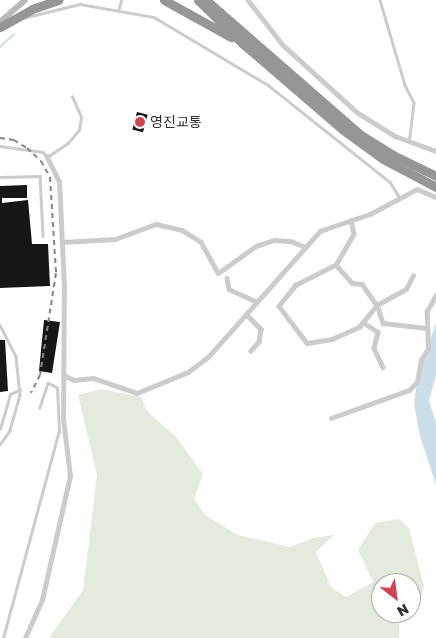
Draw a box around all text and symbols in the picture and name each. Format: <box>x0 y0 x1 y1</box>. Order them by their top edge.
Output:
place label: 영진교통 <box>150 114 202 130</box>
marker: 영진교통 <box>134 116 146 128</box>
north arrow <box>371 573 421 623</box>
text: N <box>394 601 412 621</box>

